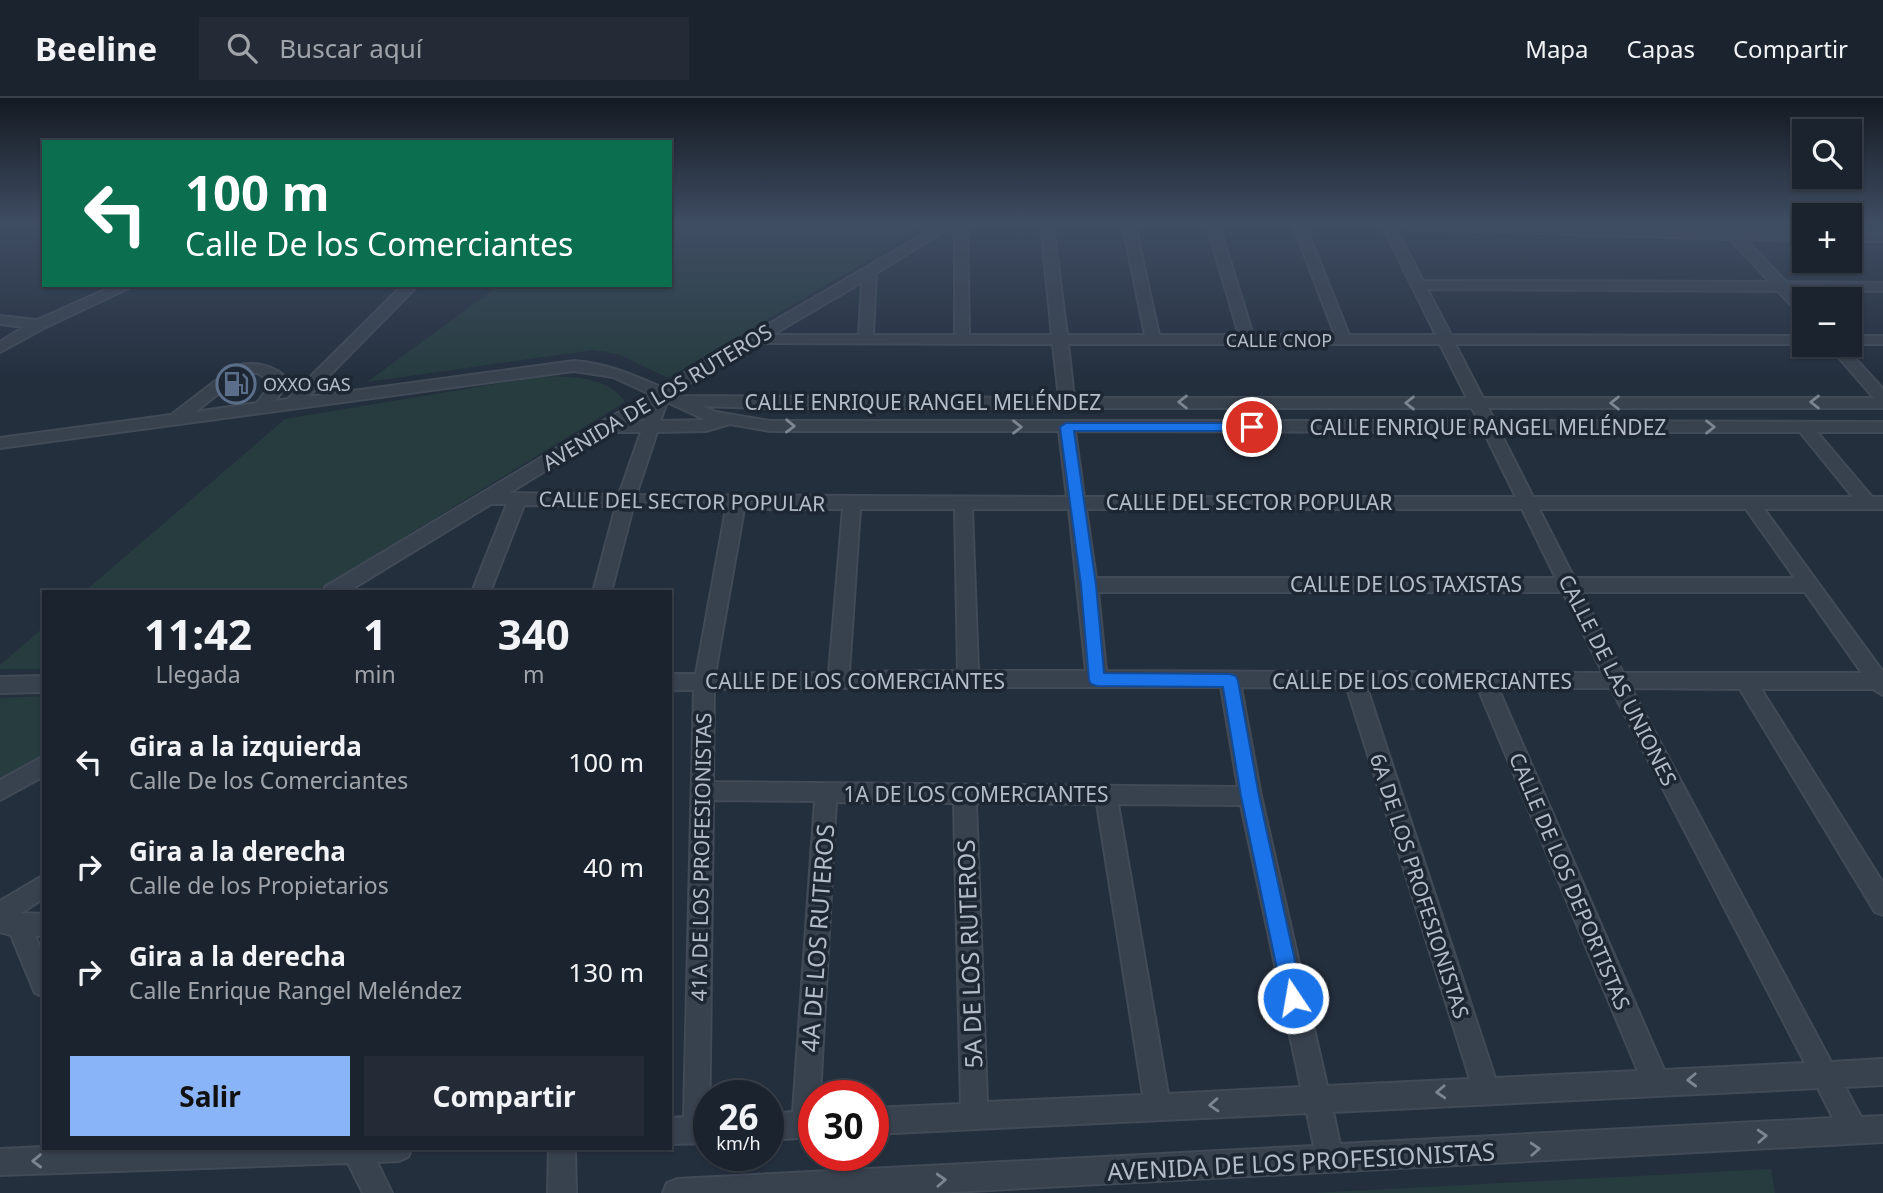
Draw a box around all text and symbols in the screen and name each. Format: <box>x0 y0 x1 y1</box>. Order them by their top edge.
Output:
search box <box>199 17 689 80</box>
text: Beeline <box>35 26 157 71</box>
icon: search <box>223 29 261 67</box>
text: Buscar aquí <box>279 30 423 66</box>
text: Mapa <box>1525 32 1589 65</box>
text: Capas <box>1627 32 1695 65</box>
text: Compartir <box>1733 32 1848 65</box>
map controls <box>1792 119 1862 357</box>
button: search <box>1792 119 1862 189</box>
text: 100 m <box>185 159 330 225</box>
icon: left <box>70 168 161 259</box>
button: + <box>1792 203 1862 273</box>
text: Calle De los Comerciantes <box>185 222 573 265</box>
button: − <box>1792 287 1862 357</box>
street label: AVENIDA DE LOS RUTEROS <box>537 317 777 477</box>
street label: CALLE CNOP <box>1226 328 1332 352</box>
fuel station icon: OXXO GAS <box>215 363 257 405</box>
place label: OXXO GAS <box>263 372 351 396</box>
street label: CALLE ENRIQUE RANGEL MELÉNDEZ <box>745 388 1101 416</box>
one-way arrow <box>1177 394 1187 410</box>
one-way arrow <box>1404 395 1415 411</box>
one-way arrow <box>1609 395 1620 411</box>
one-way arrow <box>1809 395 1820 410</box>
pin <box>1222 397 1282 457</box>
icon: arrive <box>1233 408 1271 446</box>
street label: CALLE ENRIQUE RANGEL MELÉNDEZ <box>1310 413 1666 441</box>
one-way arrow <box>785 418 795 434</box>
one-way arrow <box>1012 419 1023 435</box>
one-way arrow <box>1705 419 1716 435</box>
street label: CALLE DEL SECTOR POPULAR <box>538 485 826 517</box>
street label: CALLE DEL SECTOR POPULAR <box>1106 488 1392 516</box>
street label: CALLE DE LOS TAXISTAS <box>1290 570 1522 598</box>
street label: CALLE DE LAS UNIONES <box>1552 570 1684 790</box>
text: 11:42 <box>144 605 252 662</box>
text: 1 <box>363 605 387 662</box>
text: 340 <box>498 605 570 662</box>
text: Llegada <box>156 658 241 690</box>
text: min <box>354 658 396 690</box>
text: m <box>523 658 545 690</box>
street label: CALLE DE LOS COMERCIANTES <box>705 667 1005 695</box>
street label: CALLE DE LOS COMERCIANTES <box>1272 667 1572 695</box>
street label: 41A DE LOS PROFESIONISTAS <box>684 712 718 1002</box>
text: Gira a la izquierda <box>129 728 362 764</box>
icon: left <box>70 743 108 781</box>
text: 100 m <box>568 744 644 780</box>
street label: CALLE DE LOS DEPORTISTAS <box>1503 748 1637 1014</box>
street label: 6A DE LOS PROFESIONISTAS <box>1364 750 1476 1022</box>
text: Calle De los Comerciantes <box>129 764 408 796</box>
street label: 1A DE LOS COMERCIANTES <box>843 780 1109 808</box>
street label: 4A DE LOS RUTEROS <box>793 823 841 1053</box>
text: Gira a la derecha <box>129 833 346 869</box>
street label: 5A DE LOS RUTEROS <box>949 839 989 1069</box>
icon: right <box>70 848 108 886</box>
text: 40 m <box>583 849 644 885</box>
text: Calle de los Propietarios <box>129 869 389 901</box>
text: Gira a la derecha <box>129 938 346 974</box>
icon: right <box>70 953 108 991</box>
text: 130 m <box>568 954 644 990</box>
position arrow <box>1256 961 1330 1035</box>
text: Calle Enrique Rangel Meléndez <box>129 974 462 1006</box>
button: Salir <box>70 1056 350 1136</box>
button: Compartir <box>364 1056 644 1136</box>
one-way arrow <box>1687 1073 1698 1088</box>
speed limit sign: 30 <box>798 1080 889 1171</box>
one-way arrow <box>1435 1085 1446 1100</box>
text: 26 <box>718 1093 759 1140</box>
one-way arrow <box>1208 1098 1219 1113</box>
one-way arrow <box>1757 1129 1768 1144</box>
text: km/h <box>716 1131 761 1155</box>
street label: AVENIDA DE LOS PROFESIONISTAS <box>1106 1134 1496 1188</box>
one-way arrow <box>1530 1141 1541 1156</box>
one-way arrow <box>31 1153 42 1168</box>
one-way arrow <box>936 1172 947 1187</box>

